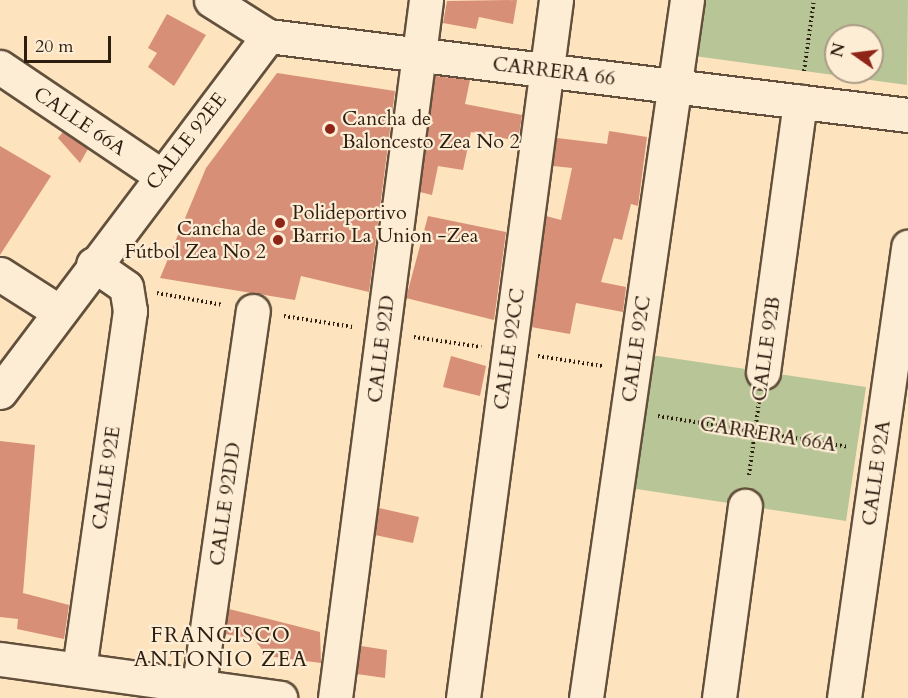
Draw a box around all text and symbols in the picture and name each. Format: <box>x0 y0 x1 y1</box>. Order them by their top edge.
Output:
scale bar <box>27 24 114 62</box>
north arrow <box>824 24 884 84</box>
text: 20 m <box>35 34 74 59</box>
text: N <box>826 41 851 60</box>
street label: CARRERA 66 <box>491 52 617 90</box>
street label: CALLE 66A <box>29 81 131 161</box>
street label: CALLE 92EE <box>141 88 231 194</box>
place label: Cancha de Baloncesto Zea No 2 <box>342 106 520 153</box>
marker: Cancha de Baloncesto Zea No 2 <box>323 122 337 136</box>
place label: Polideportivo Barrio La Union -Zea <box>292 200 479 247</box>
place label: Cancha de Fútbol Zea No 2 <box>124 216 266 263</box>
marker: Polideportivo Barrio La Union -Zea <box>273 216 287 230</box>
marker: Cancha de Fútbol Zea No 2 <box>271 233 285 247</box>
street label: CALLE 92CC <box>489 287 529 411</box>
street label: CALLE 92D <box>362 294 400 404</box>
street label: CALLE 92C <box>617 294 655 404</box>
street label: CALLE 92B <box>747 295 785 403</box>
street label: CARRERA 66A <box>698 411 838 457</box>
street label: CALLE 92A <box>857 419 895 527</box>
street label: CALLE 92E <box>87 425 125 531</box>
street label: CALLE 92DD <box>204 441 246 567</box>
district label: FRANCISCO ANTONIO ZEA <box>134 623 308 673</box>

